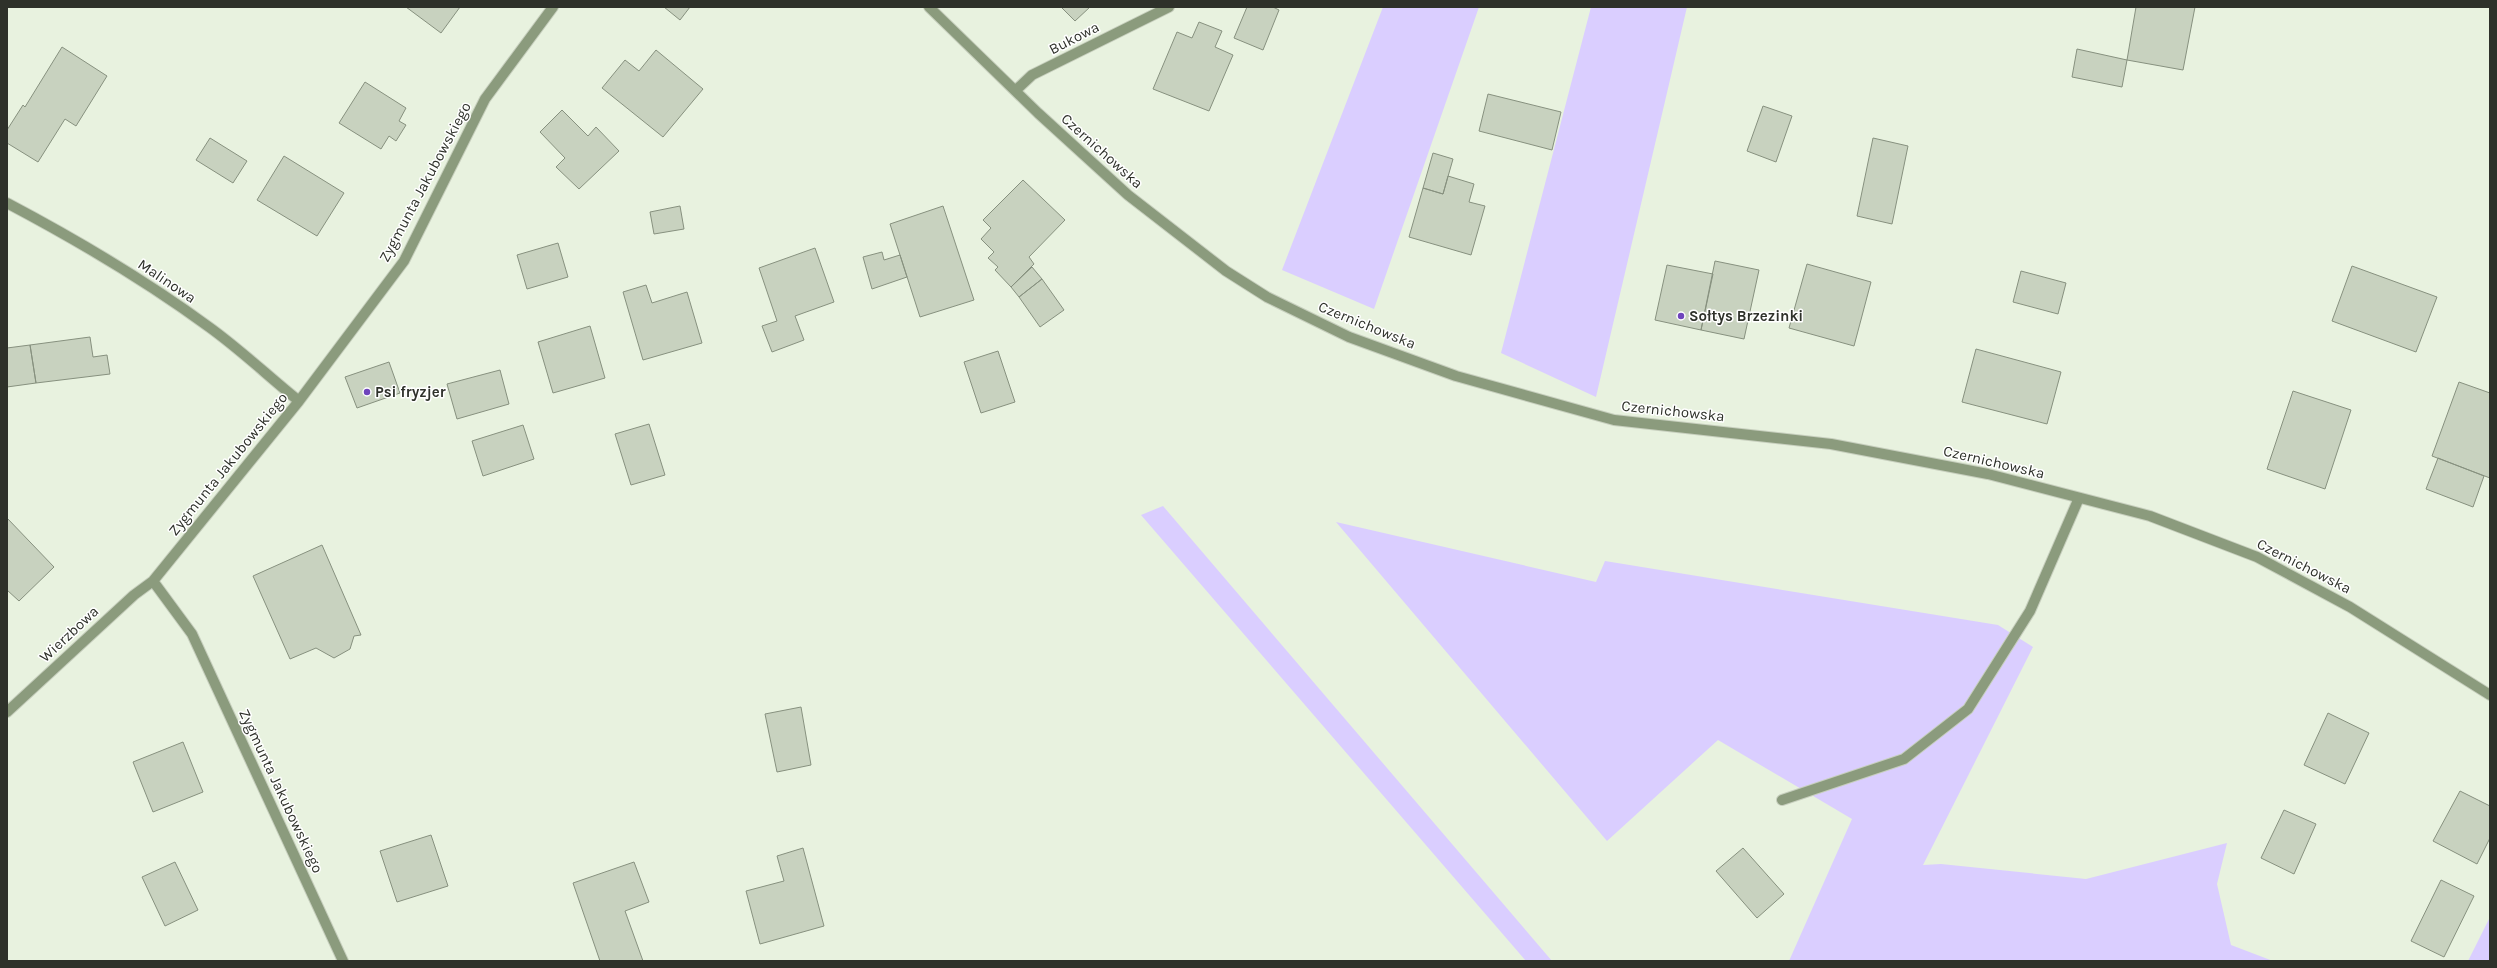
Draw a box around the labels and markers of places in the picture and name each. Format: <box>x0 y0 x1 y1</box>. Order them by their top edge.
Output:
place label: Sołtys Brzezinki <box>1689 307 1803 325</box>
marker: Sołtys Brzezinki <box>1676 311 1686 321</box>
place label: Psi fryzjer <box>375 383 446 401</box>
marker: Psi fryzjer <box>362 387 372 397</box>

